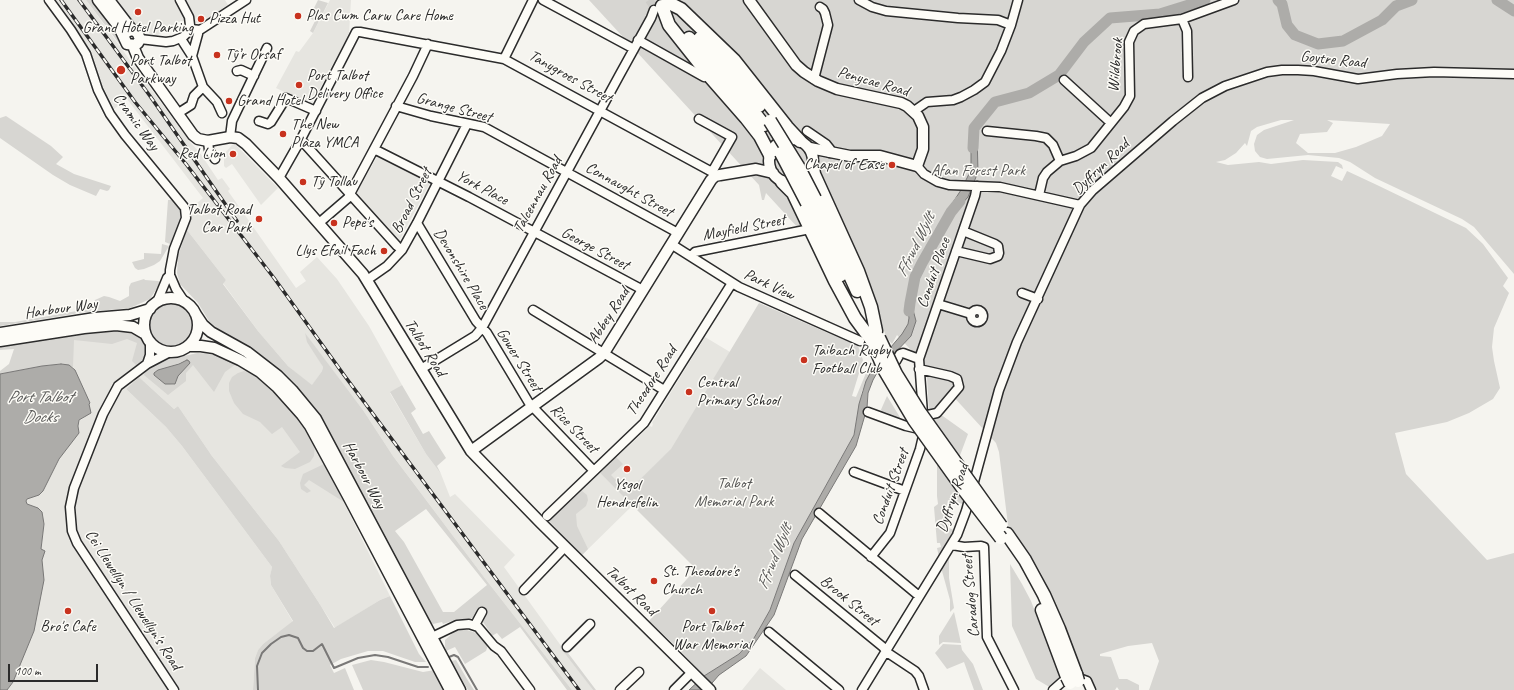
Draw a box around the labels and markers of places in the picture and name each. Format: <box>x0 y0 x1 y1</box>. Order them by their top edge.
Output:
place label: Plas Cwm Carw Care Home <box>306 6 453 26</box>
marker: Grand Hotel Parking <box>133 7 143 17</box>
place label: Pizza Hut <box>209 9 260 29</box>
marker: Plas Cwm Carw Care Home <box>293 11 303 21</box>
marker: Pizza Hut <box>196 14 206 24</box>
place label: Grand Hotel Parking <box>83 18 193 38</box>
place label: Tŷ’r Orsaf <box>225 45 280 65</box>
marker: Tŷ’r Orsaf <box>212 50 222 60</box>
place label: Port Talbot Parkway <box>130 51 191 89</box>
marker: Port Talbot Parkway <box>115 64 127 76</box>
place label: Port Talbot Delivery Office <box>307 66 382 104</box>
marker: Port Talbot Delivery Office <box>294 80 304 90</box>
place label: Grand Hotel <box>237 91 303 111</box>
marker: Grand Hotel <box>224 96 234 106</box>
place label: The New Plaza YMCA <box>291 115 358 153</box>
marker: The New Plaza YMCA <box>278 129 288 139</box>
place label: Red Lion <box>178 144 225 164</box>
marker: Red Lion <box>228 149 238 159</box>
place label: Chapel of Ease <box>804 155 884 175</box>
marker: Chapel of Ease <box>887 160 897 170</box>
place label: Tŷ Tollau <box>311 172 357 192</box>
marker: Tŷ Tollau <box>298 177 308 187</box>
place label: Talbot Road Car Park <box>187 200 251 238</box>
place label: Pepe's <box>342 213 373 233</box>
marker: Talbot Road Car Park <box>254 214 264 224</box>
marker: Pepe's <box>329 218 339 228</box>
place label: Llys Efail Fach <box>295 241 376 261</box>
marker: Llys Efail Fach <box>379 246 389 256</box>
place label: Taibach Rugby Football Club <box>812 341 890 379</box>
marker: Taibach Rugby Football Club <box>799 355 809 365</box>
place label: Central Primary School <box>697 373 779 411</box>
marker: Central Primary School <box>684 387 694 397</box>
marker: Ysgol Hendrefelin <box>622 464 632 474</box>
place label: Ysgol Hendrefelin <box>596 475 658 513</box>
place label: St. Theodore's Church <box>662 562 739 600</box>
marker: St. Theodore's Church <box>649 576 659 586</box>
marker: Bro's Cafe <box>63 606 73 616</box>
marker: Port Talbot War Memorial <box>707 606 717 616</box>
place label: Bro's Cafe <box>40 617 96 637</box>
place label: Port Talbot War Memorial <box>673 617 751 655</box>

